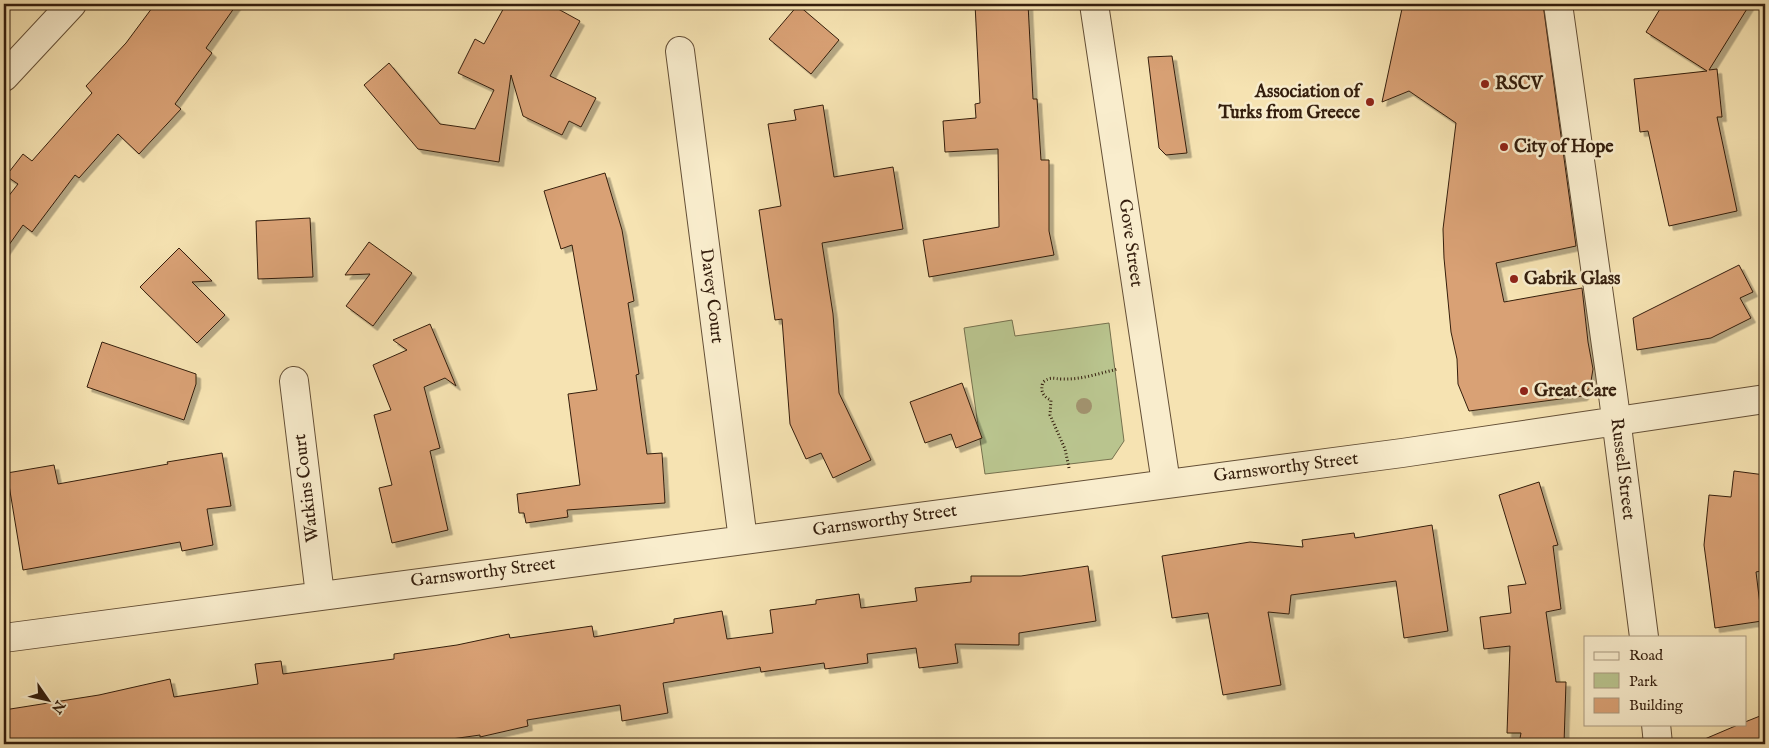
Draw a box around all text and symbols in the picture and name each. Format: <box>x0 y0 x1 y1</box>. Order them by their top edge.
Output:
place label: RSCV <box>1495 73 1544 96</box>
marker: RSCV <box>1479 78 1491 90</box>
place label: Association of Turks from Greece <box>1218 81 1363 125</box>
marker: Association of Turks from Greece <box>1364 96 1376 108</box>
place label: City of Hope <box>1514 136 1614 159</box>
marker: City of Hope <box>1498 141 1510 153</box>
street label: Gove Street <box>1112 198 1148 288</box>
street label: Davey Court <box>694 247 728 345</box>
place label: Gabrik Glass <box>1524 268 1621 291</box>
marker: Gabrik Glass <box>1508 273 1520 285</box>
place label: Great Care <box>1534 380 1617 403</box>
marker: Great Care <box>1518 385 1530 397</box>
street label: Russell Street <box>1604 417 1640 521</box>
street label: Watkins Court <box>289 433 325 543</box>
street label: Garnsworthy Street <box>1212 448 1360 488</box>
street label: Garnsworthy Street <box>811 499 959 543</box>
street label: Garnsworthy Street <box>409 553 557 593</box>
legend <box>1584 636 1746 726</box>
text: Road <box>1629 646 1664 665</box>
text: Park <box>1629 672 1659 691</box>
north arrow <box>22 676 72 726</box>
text: N <box>47 696 69 717</box>
text: Building <box>1629 696 1684 715</box>

